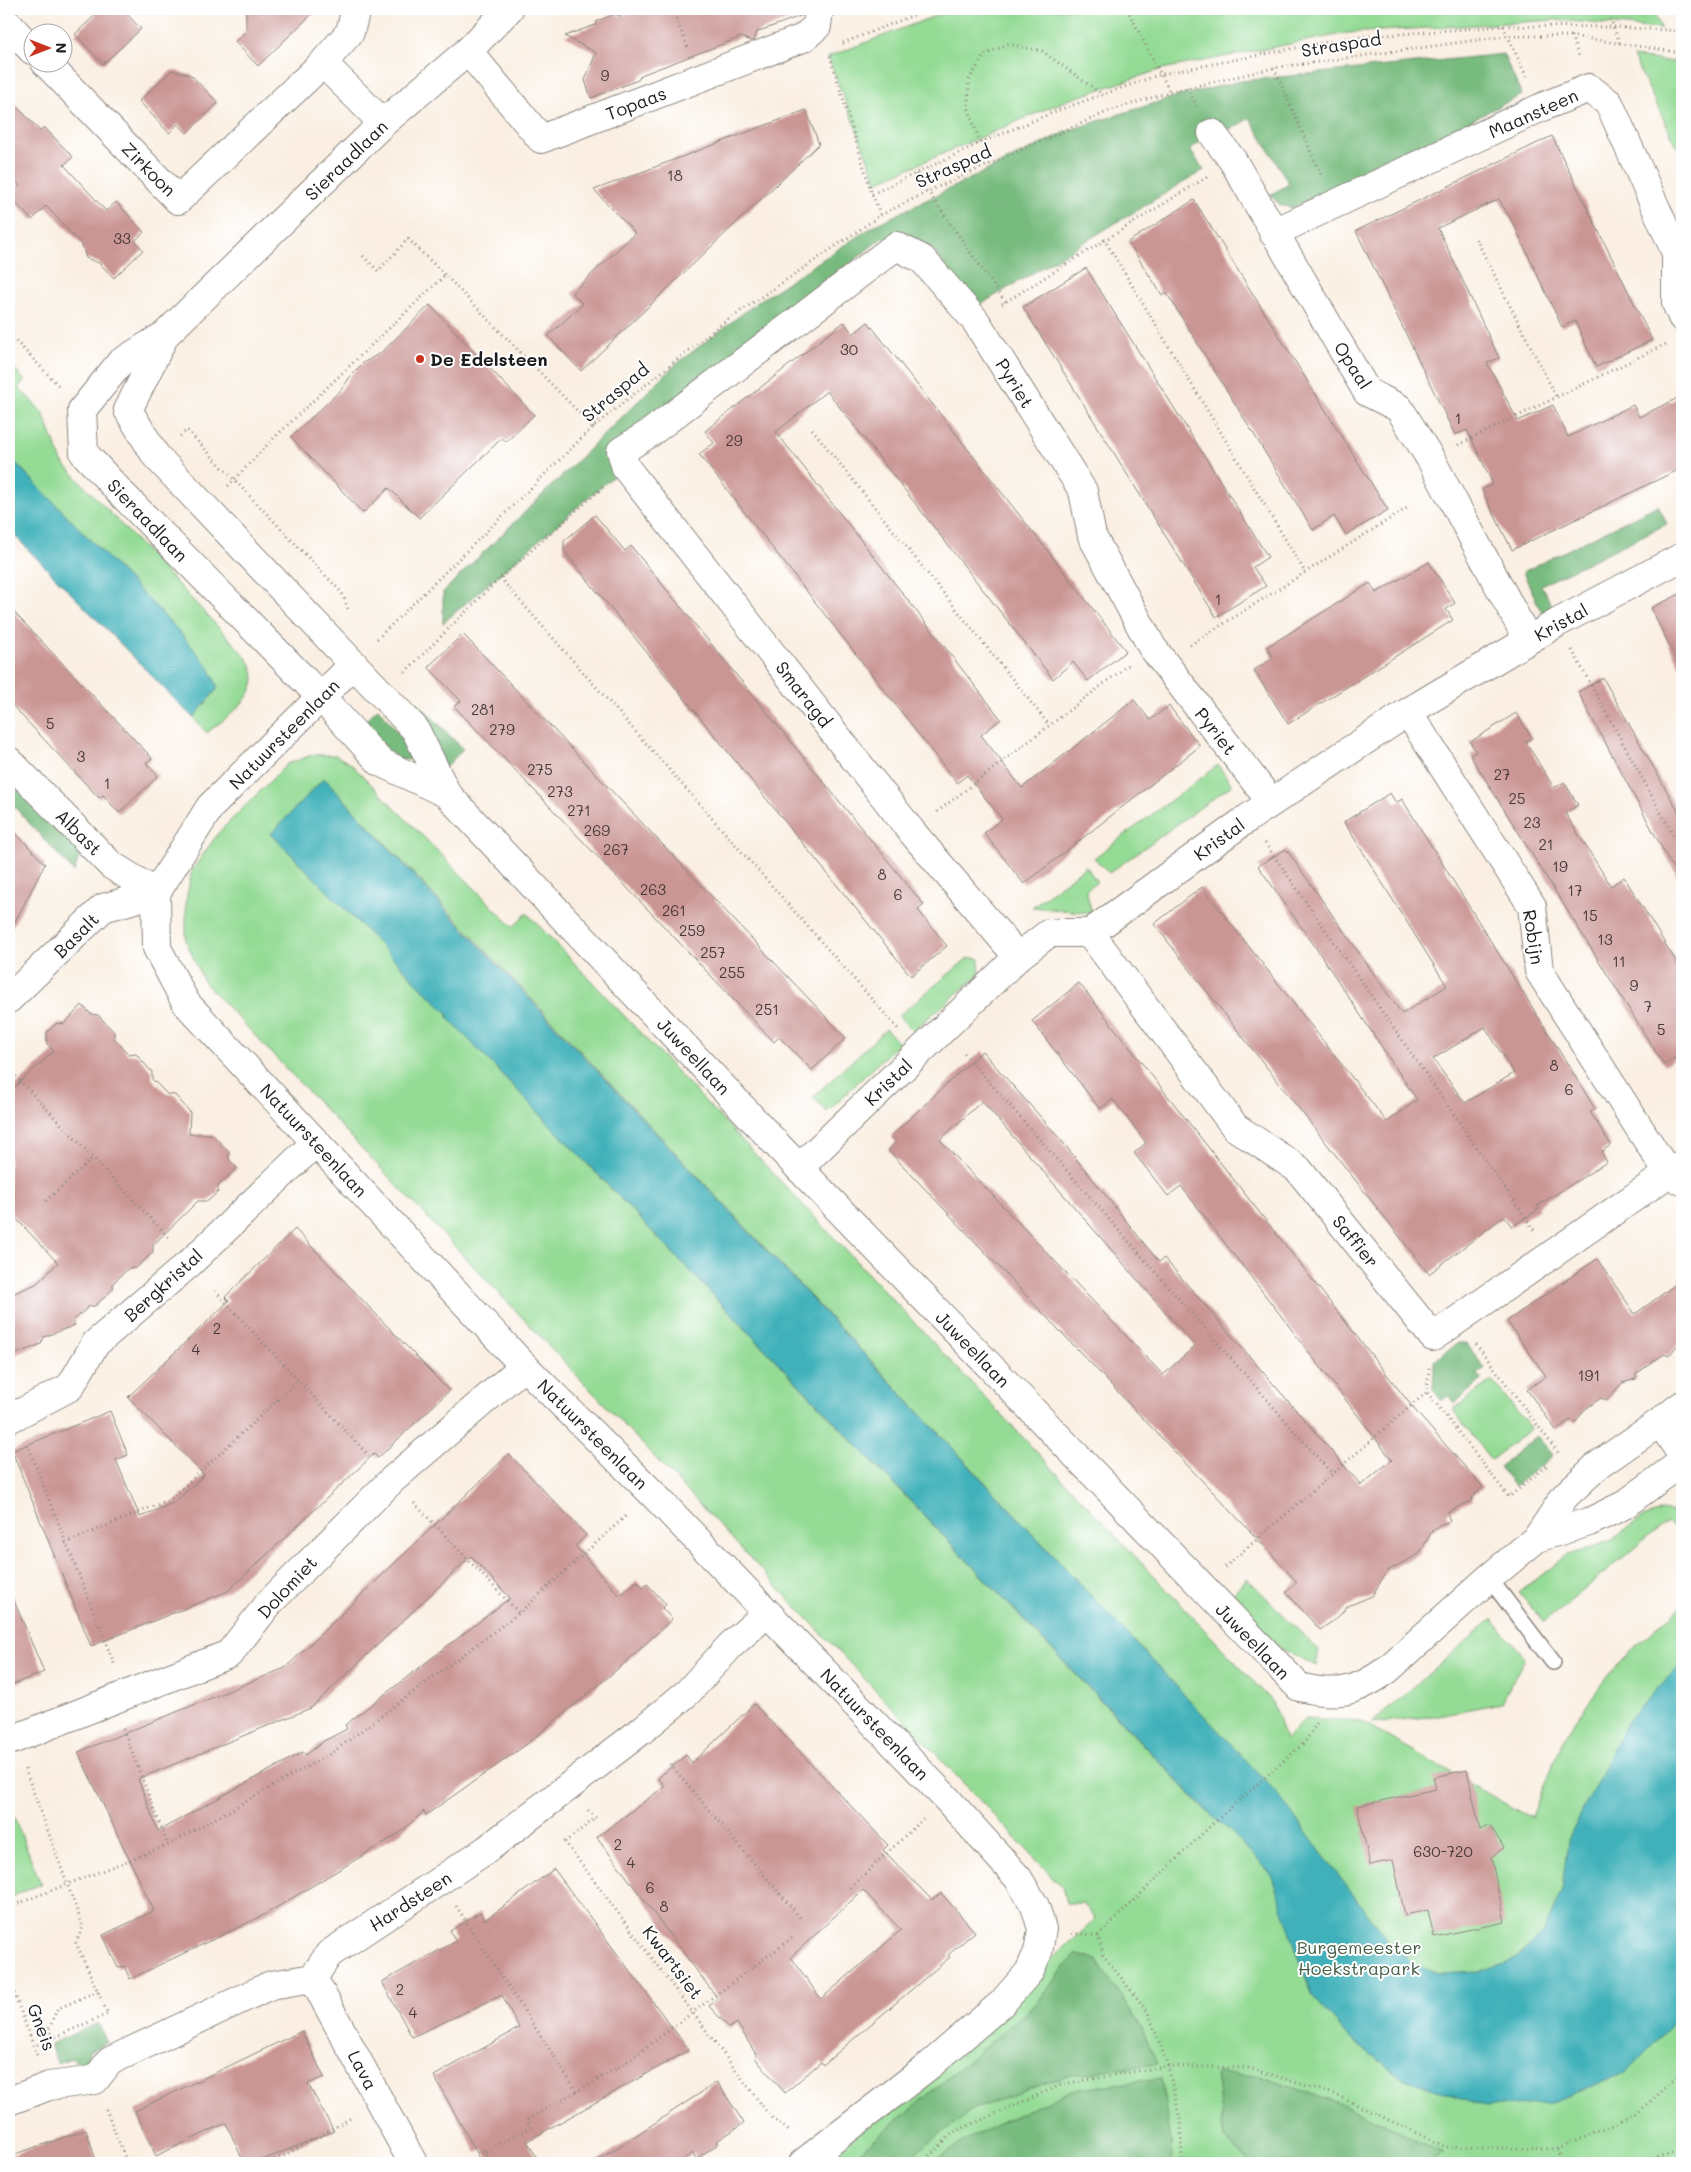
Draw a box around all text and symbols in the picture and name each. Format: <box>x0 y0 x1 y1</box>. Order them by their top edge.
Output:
north arrow <box>22 22 72 72</box>
street label: Straspad <box>1299 26 1383 62</box>
text: N <box>52 43 71 53</box>
house number: 9 <box>601 65 610 85</box>
street label: Topaas <box>602 81 670 125</box>
street label: Maansteen <box>1484 83 1582 143</box>
street label: Sieraadlaan <box>299 114 393 206</box>
street label: Zirkoon <box>117 137 181 201</box>
street label: Straspad <box>911 139 995 193</box>
house number: 18 <box>667 165 683 185</box>
house number: 33 <box>113 228 131 248</box>
street label: Opaal <box>1329 337 1377 393</box>
house number: 30 <box>840 339 858 359</box>
place label: De Edelsteen <box>430 347 547 371</box>
marker: De Edelsteen <box>414 353 426 365</box>
street label: Pyriet <box>991 354 1039 412</box>
street label: Straspad <box>576 357 654 427</box>
house number: 1 <box>1455 408 1461 428</box>
house number: 29 <box>725 430 743 450</box>
street label: Sieraadlaan <box>102 473 194 567</box>
house number: 1 <box>1215 589 1221 609</box>
street label: Kristal <box>1530 597 1592 647</box>
street label: Smaragd <box>771 656 837 732</box>
street label: Natuursteenlaan <box>224 674 344 794</box>
house number: 281 <box>471 699 495 719</box>
street label: Pyriet <box>1190 702 1242 760</box>
house number: 5 <box>46 713 54 733</box>
house number: 279 <box>489 719 515 739</box>
house number: 3 <box>77 746 86 766</box>
house number: 275 <box>527 759 553 779</box>
house number: 27 <box>1494 764 1510 784</box>
house number: 1 <box>104 773 110 793</box>
house number: 273 <box>547 781 573 801</box>
house number: 25 <box>1508 788 1526 808</box>
house number: 271 <box>567 800 591 820</box>
street label: Albast <box>51 804 107 860</box>
street label: Kristal <box>1189 812 1249 866</box>
house number: 23 <box>1523 812 1541 832</box>
house number: 269 <box>584 820 610 840</box>
house number: 21 <box>1538 834 1554 854</box>
house number: 267 <box>603 839 629 859</box>
house number: 19 <box>1552 856 1568 876</box>
house number: 8 <box>877 864 887 884</box>
house number: 263 <box>640 879 666 899</box>
house number: 17 <box>1567 880 1583 900</box>
house number: 6 <box>893 884 903 904</box>
house number: 261 <box>662 900 686 920</box>
house number: 15 <box>1582 905 1598 925</box>
street label: Basalt <box>48 907 104 963</box>
street label: Robijn <box>1518 908 1550 966</box>
house number: 259 <box>679 920 705 940</box>
house number: 13 <box>1597 929 1613 949</box>
house number: 257 <box>700 942 726 962</box>
house number: 11 <box>1612 951 1626 971</box>
house number: 255 <box>719 962 745 982</box>
house number: 9 <box>1630 975 1639 995</box>
house number: 7 <box>1644 996 1652 1016</box>
house number: 251 <box>755 999 779 1019</box>
street label: Juweellaan <box>652 1012 736 1100</box>
house number: 5 <box>1657 1019 1665 1039</box>
street label: Kristal <box>859 1053 917 1111</box>
house number: 8 <box>1549 1055 1559 1075</box>
street label: Natuursteenlaan <box>255 1078 373 1202</box>
house number: 6 <box>1564 1079 1574 1099</box>
street label: Saffier <box>1327 1210 1385 1272</box>
street label: Bergkristal <box>118 1243 208 1327</box>
street label: Juweellaan <box>931 1306 1015 1392</box>
house number: 2 <box>213 1318 221 1338</box>
house number: 4 <box>192 1339 201 1359</box>
house number: 191 <box>1578 1365 1600 1385</box>
street label: Natuursteenlaan <box>533 1374 653 1494</box>
street label: Dolomiet <box>252 1551 322 1623</box>
street label: Juweellaan <box>1211 1598 1295 1684</box>
street label: Natuursteenlaan <box>815 1663 935 1785</box>
house number: 2 <box>614 1834 622 1854</box>
house number: 630-720 <box>1413 1841 1473 1861</box>
house number: 4 <box>627 1852 636 1872</box>
street label: Hardsteen <box>364 1865 456 1937</box>
house number: 6 <box>645 1877 655 1897</box>
house number: 8 <box>659 1896 669 1916</box>
street label: Kwartsiet <box>637 1920 709 2004</box>
park label: Burgemeester Hoekstrapark <box>1296 1935 1422 1980</box>
house number: 2 <box>396 1979 404 1999</box>
street label: Gneis <box>22 2000 62 2054</box>
house number: 4 <box>409 2002 418 2022</box>
street label: Lava <box>343 2046 383 2094</box>

